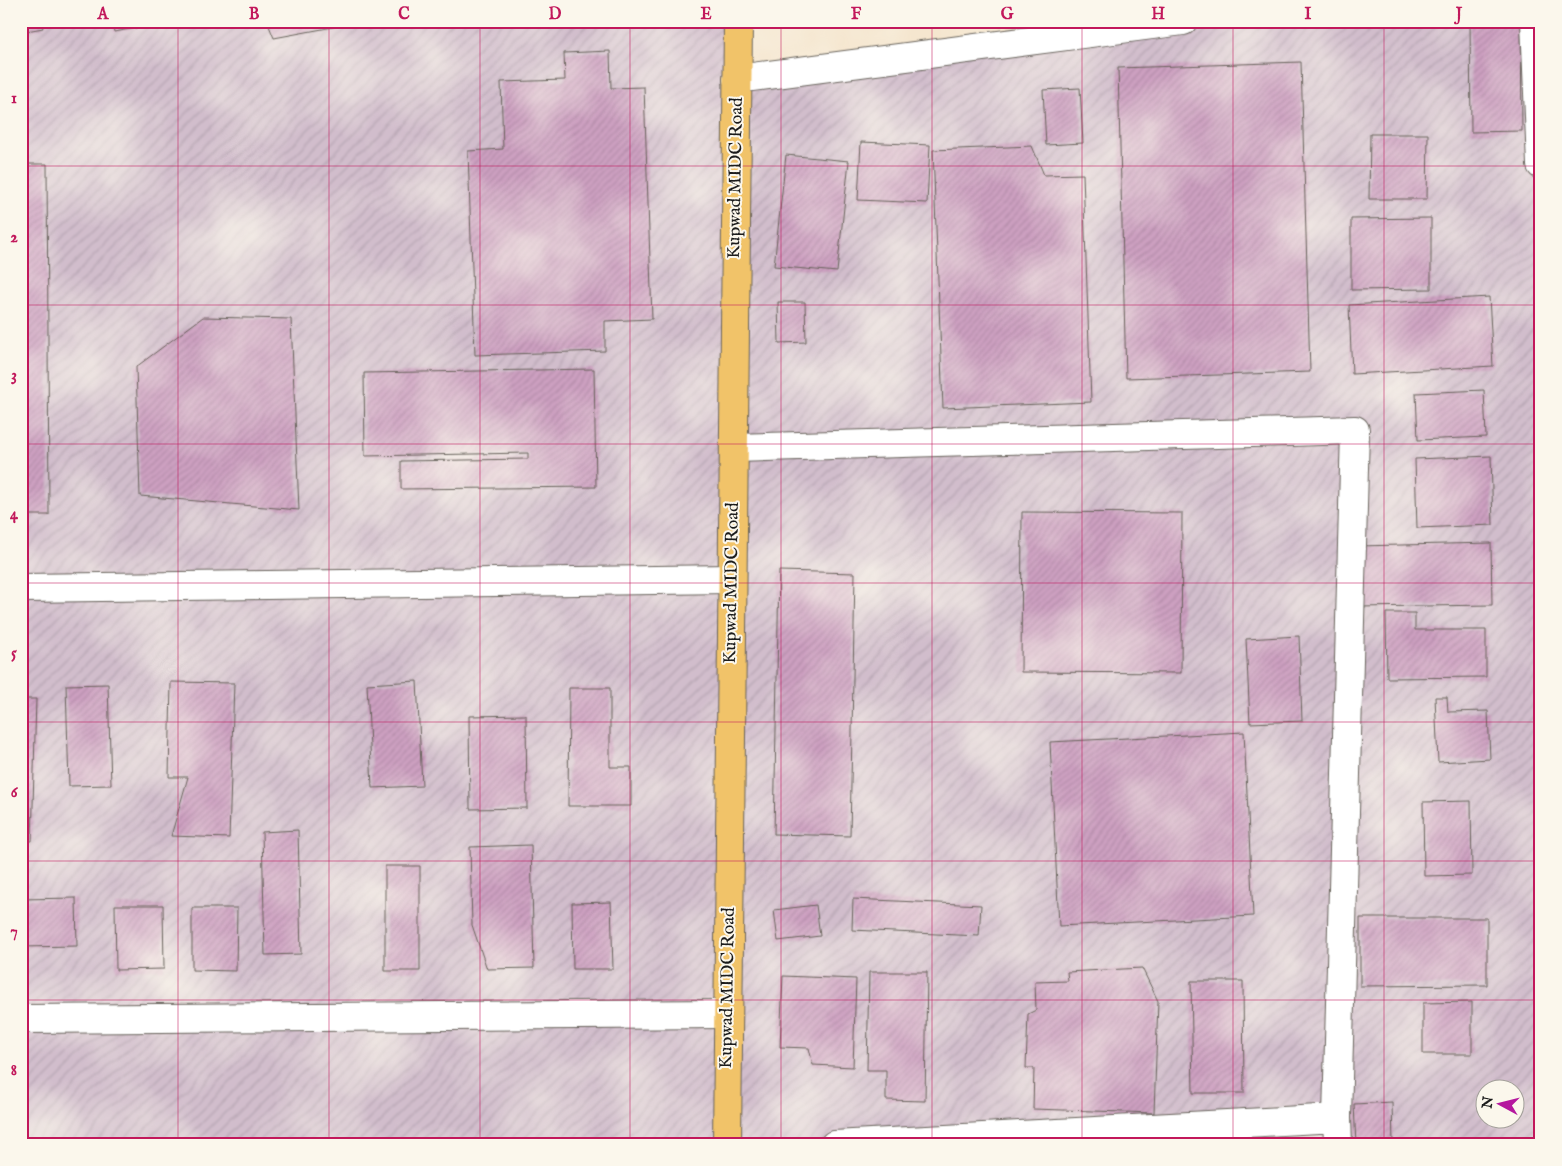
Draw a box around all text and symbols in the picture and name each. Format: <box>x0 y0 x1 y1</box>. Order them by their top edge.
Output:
text: A <box>97 5 110 25</box>
text: B <box>249 5 260 25</box>
text: C <box>398 5 410 25</box>
text: D <box>549 5 562 25</box>
text: E <box>700 5 712 25</box>
text: F <box>851 5 862 25</box>
text: G <box>1001 5 1014 25</box>
text: H <box>1151 5 1165 25</box>
text: I <box>1305 5 1312 25</box>
text: J <box>1454 5 1463 25</box>
text: 1 <box>11 89 17 109</box>
street label: Kupwad MIDC Road <box>723 97 749 259</box>
text: 2 <box>10 228 18 248</box>
text: 3 <box>11 366 17 386</box>
street label: Kupwad MIDC Road <box>719 502 745 664</box>
text: 4 <box>10 505 19 525</box>
text: 5 <box>11 644 17 664</box>
text: 6 <box>11 783 19 803</box>
street label: Kupwad MIDC Road <box>715 907 741 1069</box>
text: 7 <box>10 922 18 942</box>
text: 8 <box>11 1061 17 1081</box>
north arrow <box>1474 1078 1524 1128</box>
text: N <box>1478 1095 1498 1111</box>

